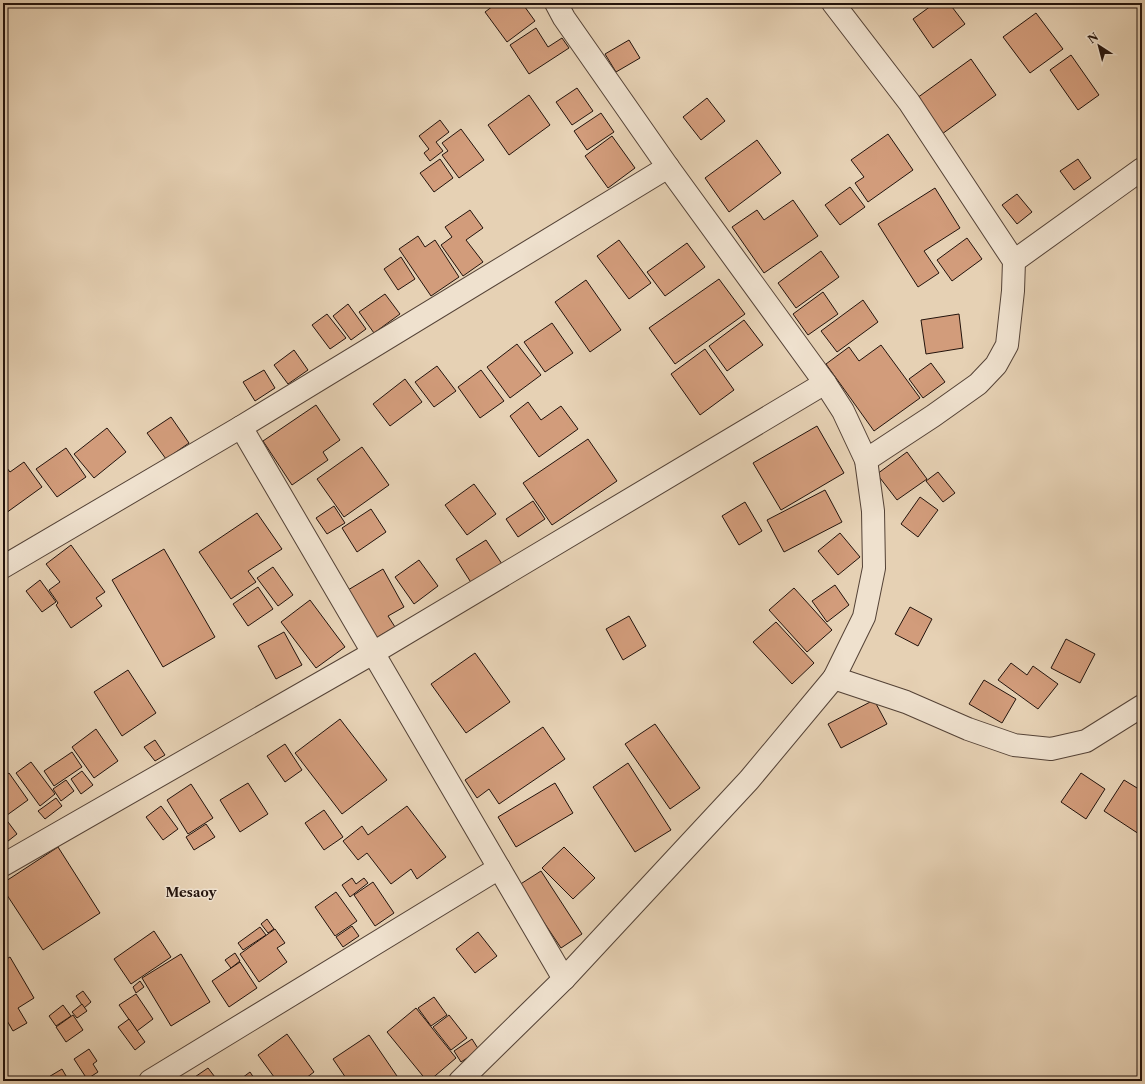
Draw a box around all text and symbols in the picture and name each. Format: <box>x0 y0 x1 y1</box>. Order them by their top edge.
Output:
north arrow <box>1079 26 1119 66</box>
text: N <box>1085 29 1101 46</box>
district label: Mesaoy <box>166 884 217 900</box>

